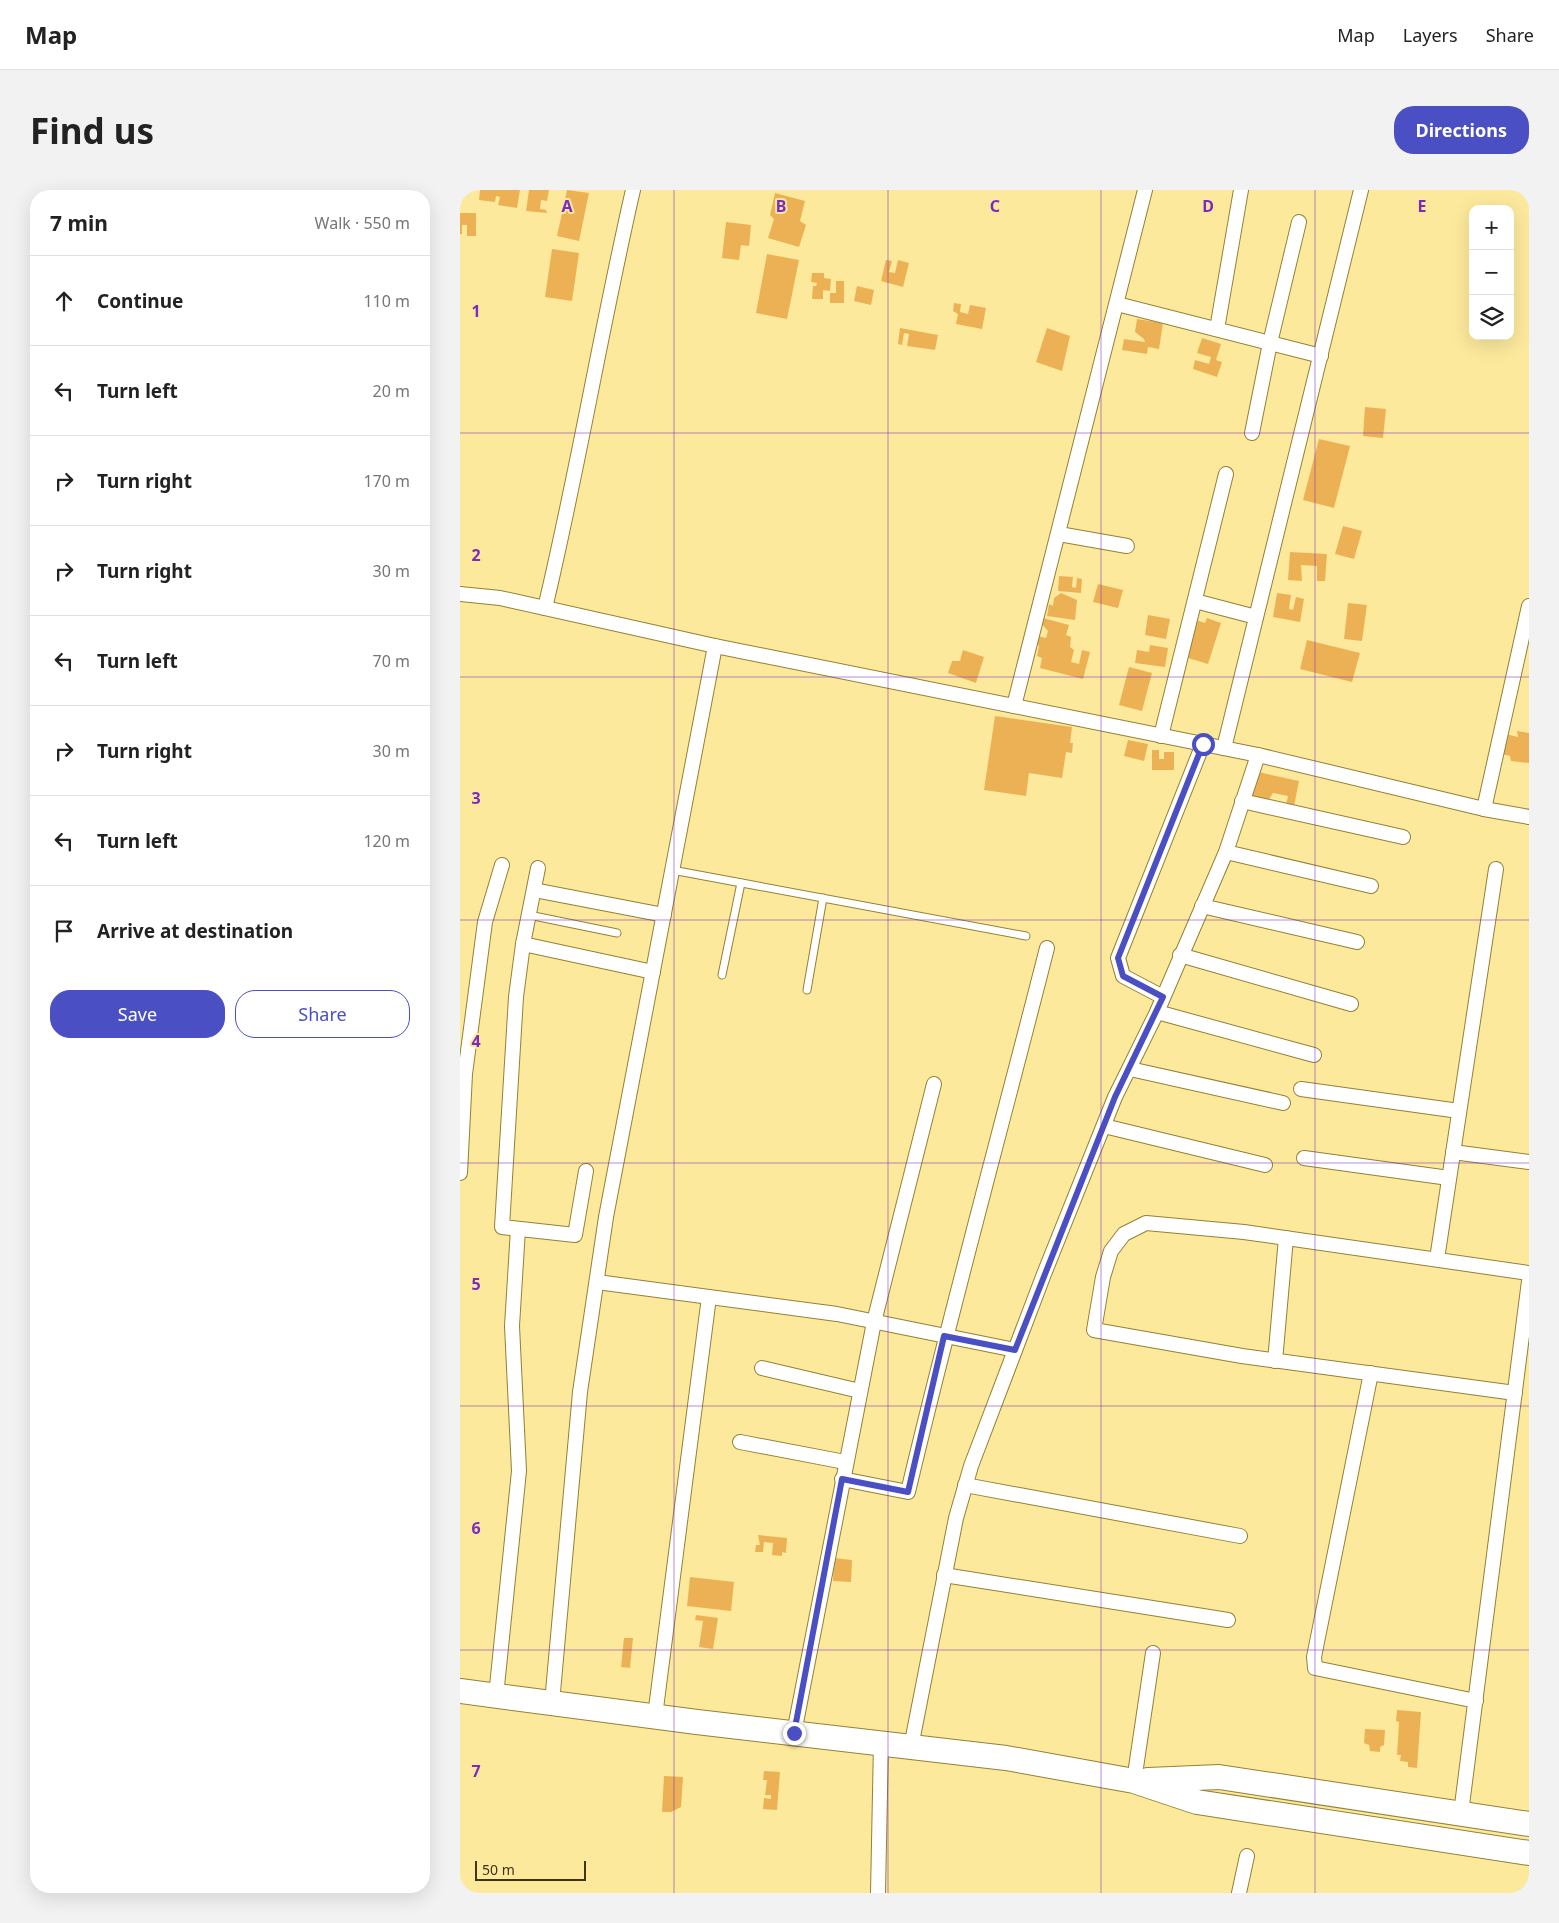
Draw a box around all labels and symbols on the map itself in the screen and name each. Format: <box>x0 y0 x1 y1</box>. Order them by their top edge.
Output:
text: A <box>561 195 573 217</box>
text: B <box>776 195 786 217</box>
text: C <box>990 195 1000 217</box>
text: D <box>1202 195 1214 217</box>
text: E <box>1418 195 1427 217</box>
text: 1 <box>471 300 481 322</box>
text: 2 <box>471 544 481 566</box>
route start <box>1192 733 1215 756</box>
text: 3 <box>471 787 481 809</box>
text: 4 <box>471 1030 481 1052</box>
text: 5 <box>471 1273 481 1295</box>
text: 6 <box>471 1517 481 1539</box>
route end <box>783 1722 806 1745</box>
text: 7 <box>471 1760 481 1782</box>
scale bar <box>475 1858 586 1881</box>

